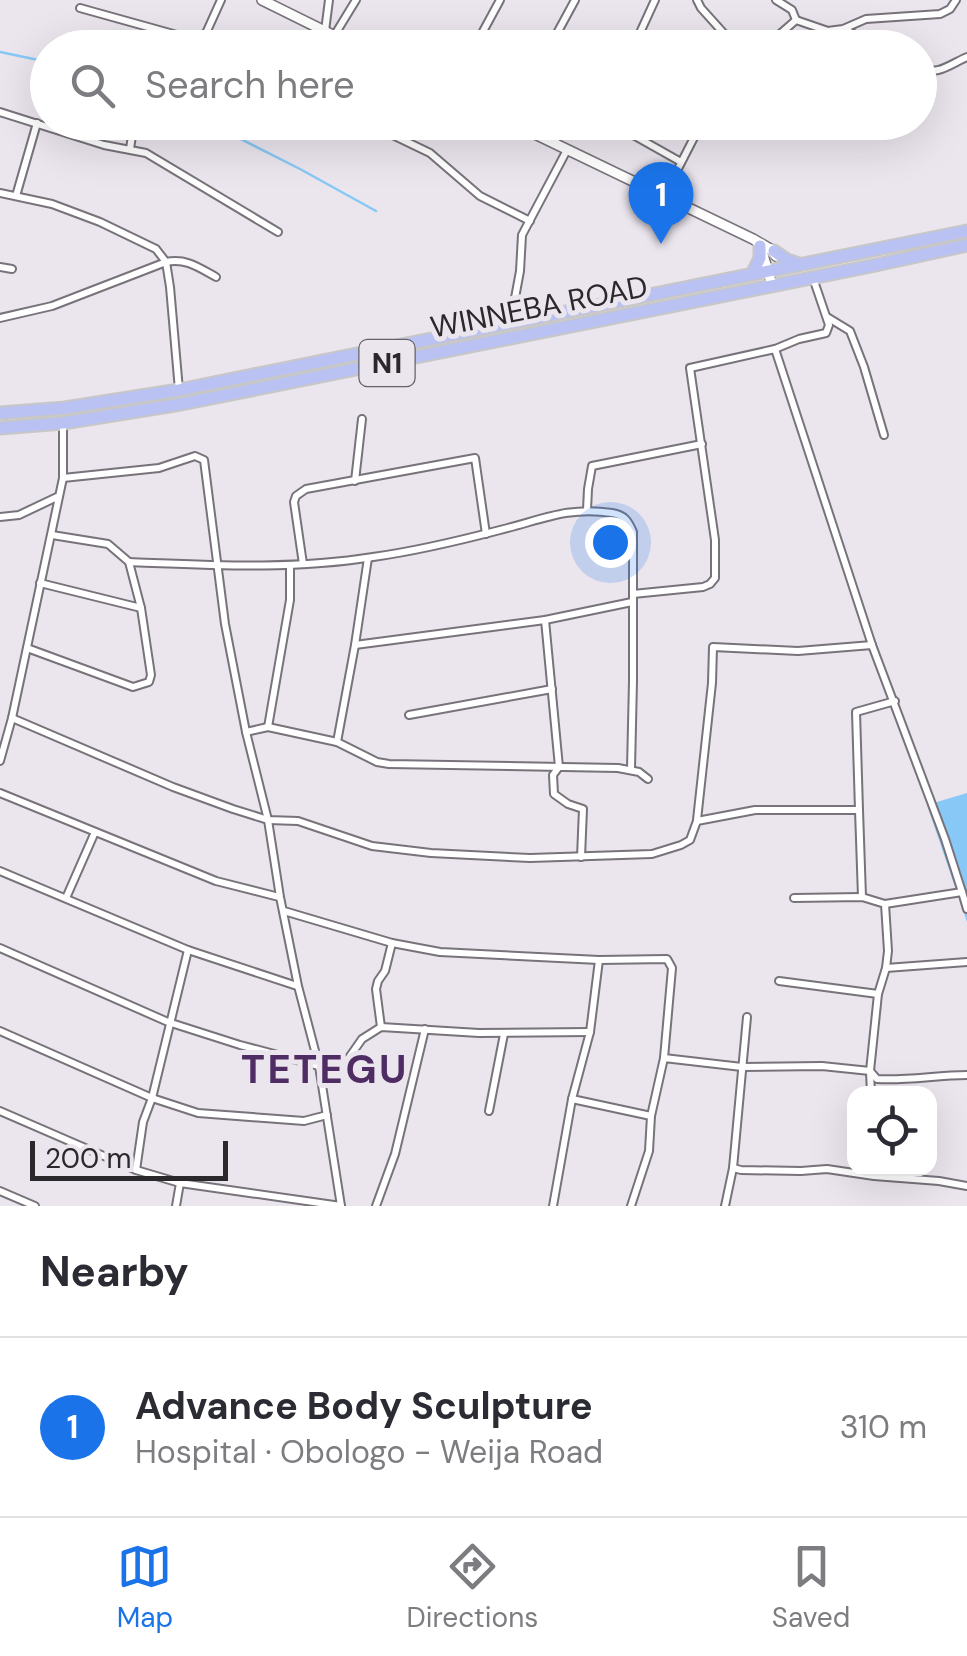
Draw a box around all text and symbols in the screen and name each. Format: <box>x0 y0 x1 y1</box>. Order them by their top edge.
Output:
search box <box>30 30 937 140</box>
icon: search <box>65 58 120 113</box>
text: Search here <box>145 60 355 110</box>
pin: 1 <box>628 162 694 244</box>
street label: WINNEBA ROAD <box>427 266 651 347</box>
road number: N1 <box>360 340 414 386</box>
your location <box>585 517 636 568</box>
district label: TETEGU <box>241 1043 409 1095</box>
map controls <box>847 1086 937 1176</box>
button: locate <box>847 1086 937 1176</box>
scale bar <box>30 1136 228 1180</box>
text: 200 m <box>45 1140 132 1177</box>
text: Nearby <box>40 1244 189 1299</box>
text: Advance Body Sculpture <box>135 1381 593 1431</box>
text: 1 <box>67 1406 78 1448</box>
text: 310 m <box>840 1406 927 1448</box>
text: Hospital · Obologo - Weija Road <box>135 1431 603 1473</box>
tab: Map <box>117 1539 173 1636</box>
tab: Directions <box>407 1539 538 1636</box>
tab: Saved <box>772 1539 850 1636</box>

